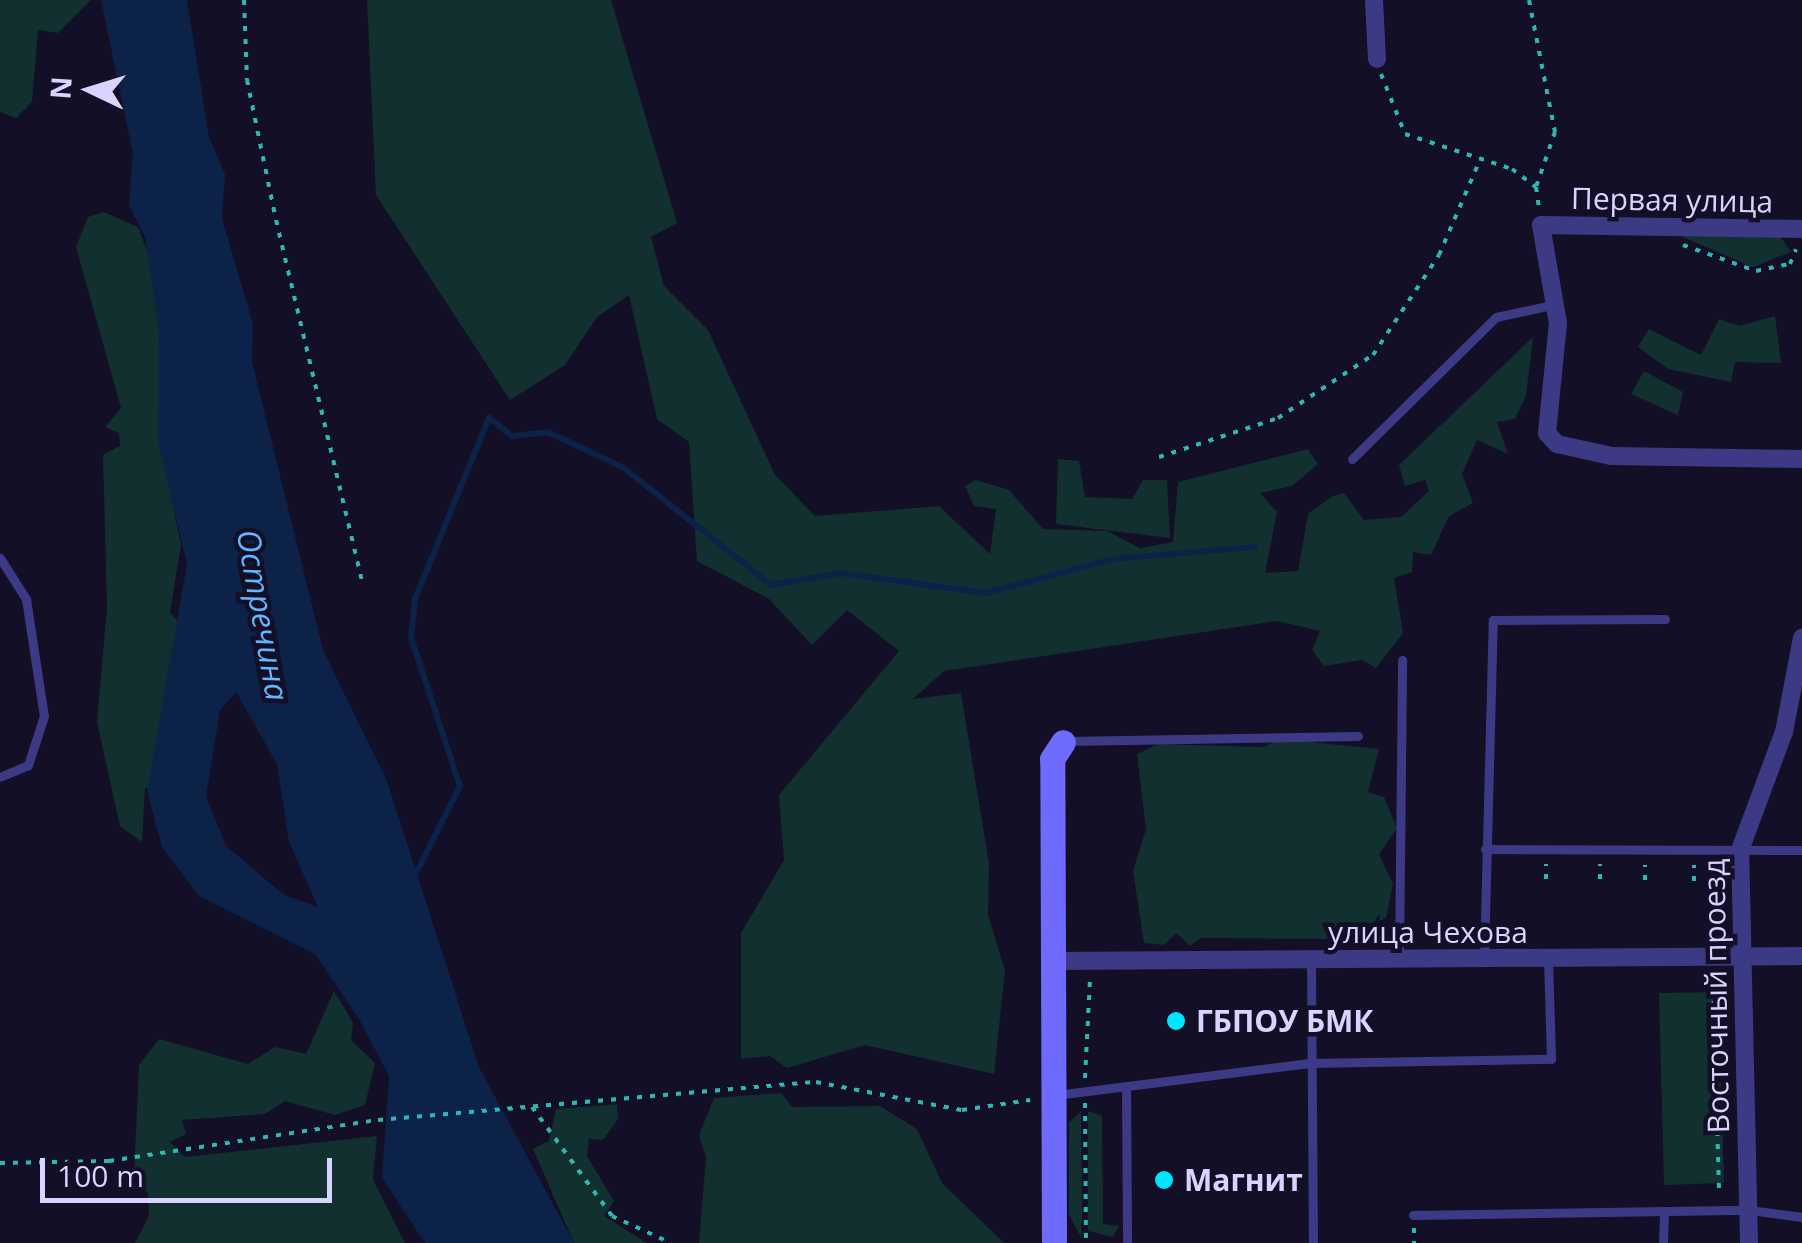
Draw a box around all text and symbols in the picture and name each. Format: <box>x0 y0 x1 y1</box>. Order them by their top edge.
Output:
north arrow <box>40 40 140 140</box>
text: N <box>40 75 80 101</box>
street label: Первая улица <box>1571 180 1773 220</box>
water label: Остречина <box>229 526 297 704</box>
street label: Восточный проезд <box>1696 858 1736 1134</box>
street label: улица Чехова <box>1328 914 1528 950</box>
place label: ГБПОУ БМК <box>1196 1003 1373 1039</box>
marker: ГБПОУ БМК <box>1165 1010 1187 1032</box>
scale bar <box>45 1138 338 1200</box>
text: 100 m <box>57 1155 144 1196</box>
place label: Магнит <box>1184 1162 1303 1198</box>
marker: Магнит <box>1153 1169 1175 1191</box>

